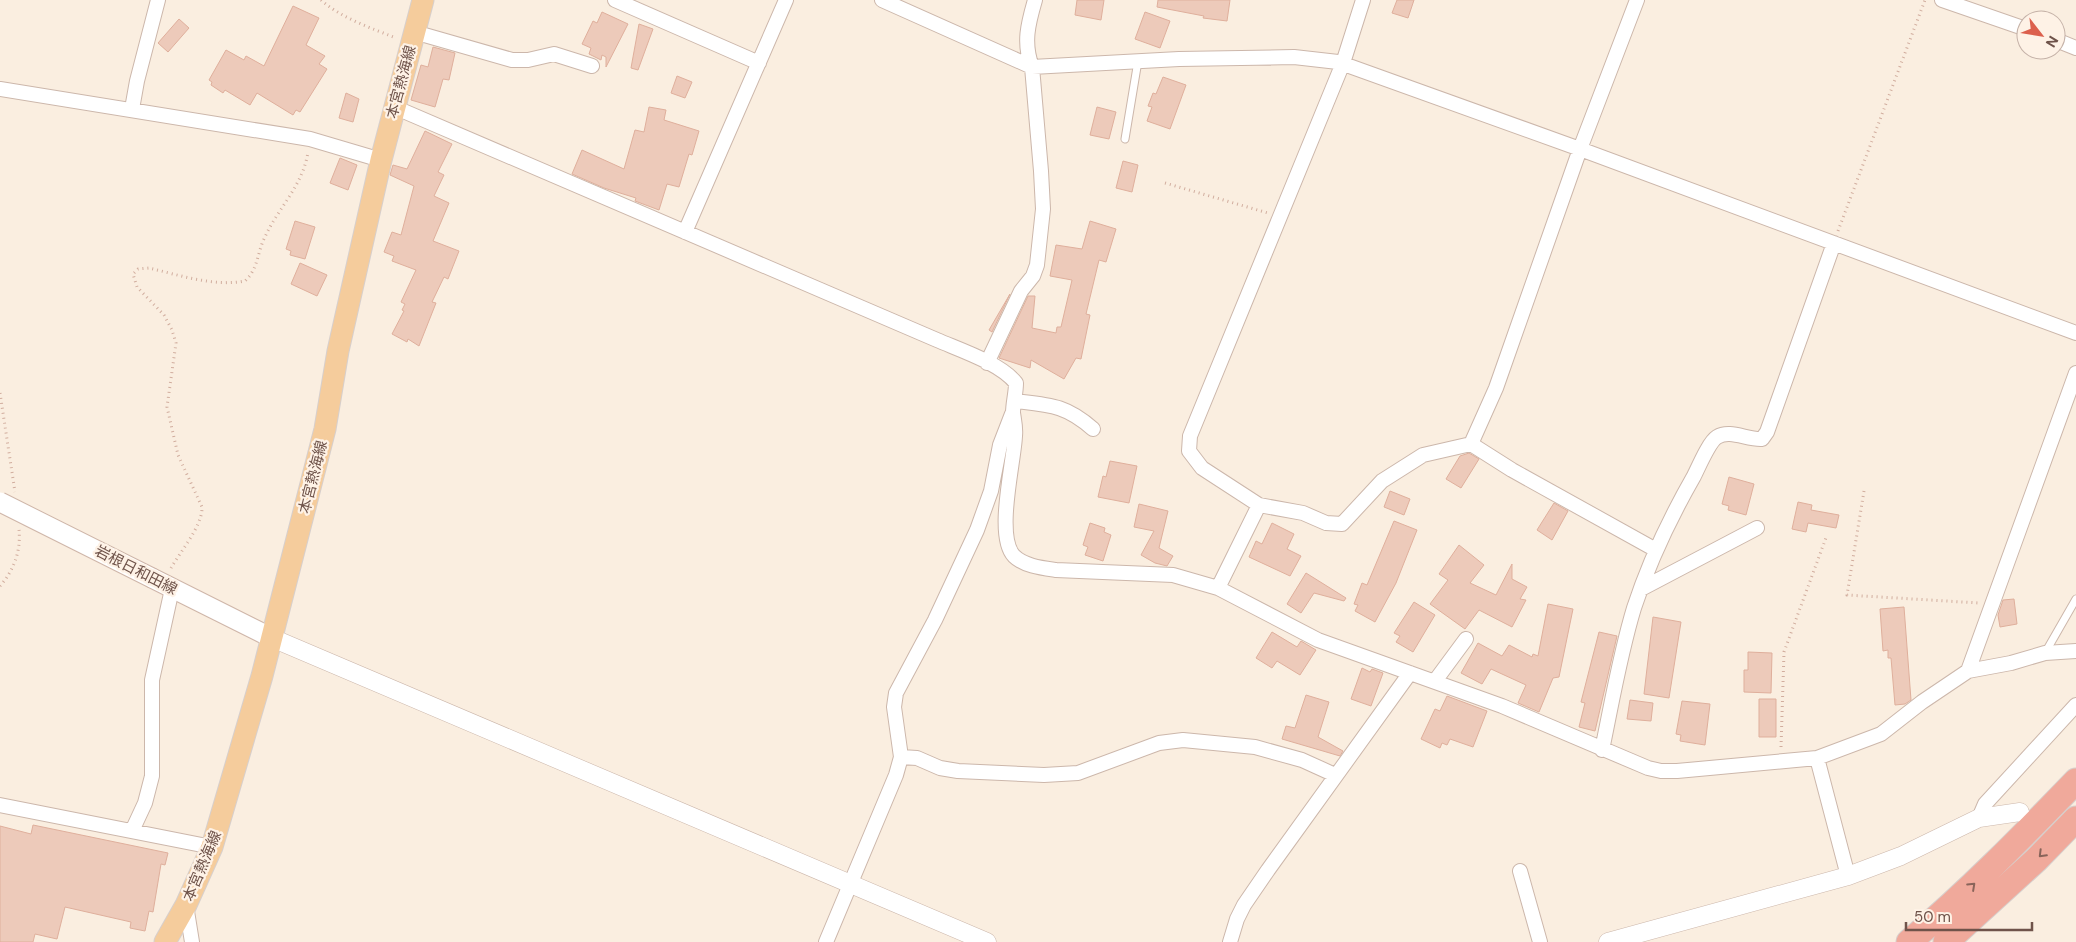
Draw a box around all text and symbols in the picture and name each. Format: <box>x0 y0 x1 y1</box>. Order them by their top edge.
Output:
north arrow <box>2016 10 2066 60</box>
text: N <box>2042 33 2062 51</box>
street label: 本宮熱海線 <box>382 43 420 121</box>
street label: 本宮熱海線 <box>294 438 332 516</box>
street label: 岩根日和田線 <box>91 541 181 599</box>
street label: 本宮熱海線 <box>178 828 226 904</box>
one-way arrow <box>2039 848 2048 857</box>
one-way arrow <box>1966 883 1975 892</box>
scale bar <box>1906 900 2032 932</box>
text: 50 m <box>1914 907 1951 927</box>

